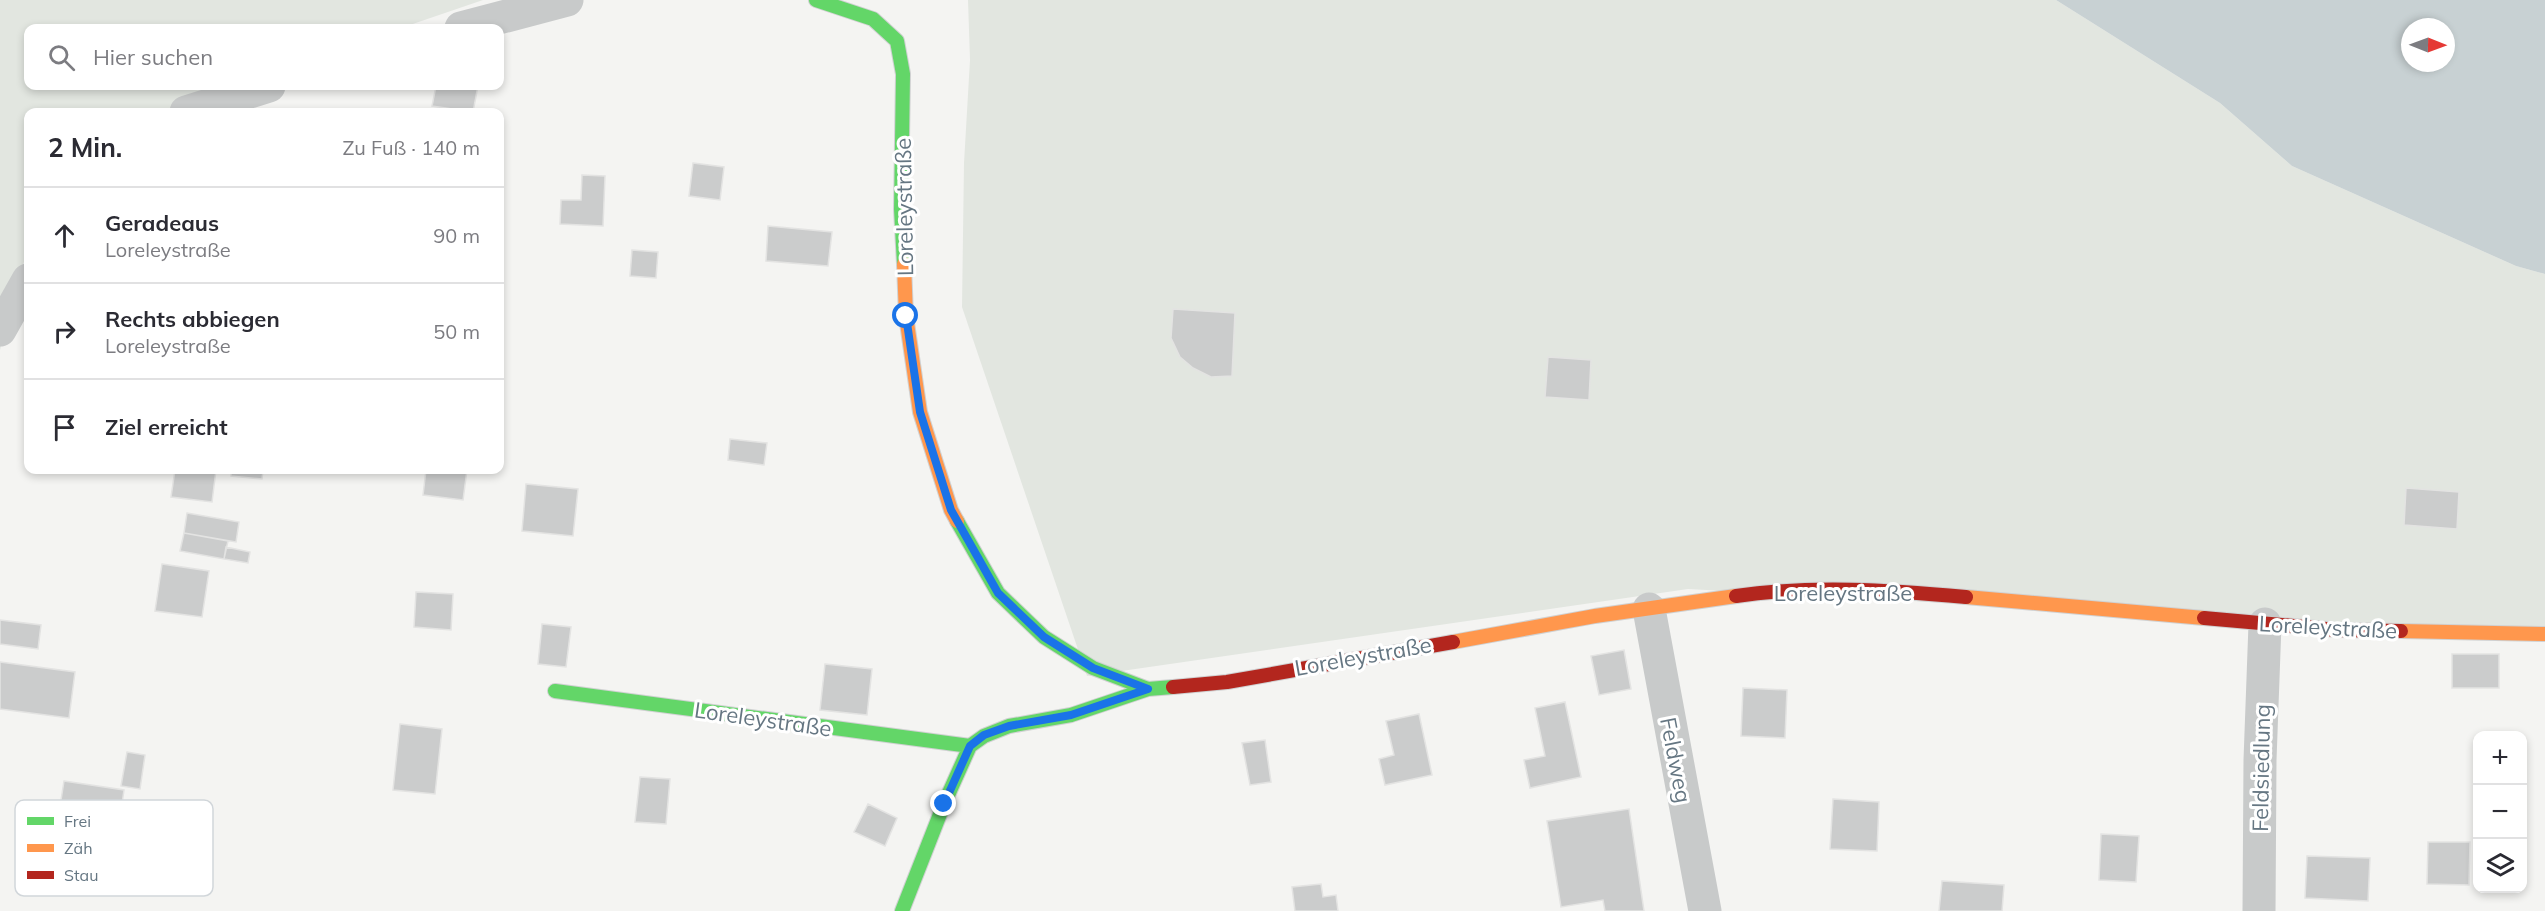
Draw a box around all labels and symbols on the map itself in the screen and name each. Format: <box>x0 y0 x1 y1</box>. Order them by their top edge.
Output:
north arrow <box>2401 18 2455 72</box>
street label: Loreleystraße <box>889 138 919 276</box>
route start <box>892 302 918 328</box>
street label: Loreleystraße <box>1774 579 1912 607</box>
street label: Loreleystraße <box>2258 609 2398 645</box>
street label: Loreleystraße <box>1292 630 1434 682</box>
street label: Loreleystraße <box>693 696 833 742</box>
street label: Feldsiedlung <box>2246 704 2276 832</box>
street label: Feldweg <box>1654 715 1698 805</box>
route end <box>930 790 956 816</box>
legend <box>15 800 213 896</box>
text: Frei <box>64 811 91 831</box>
text: Zäh <box>64 838 93 858</box>
text: Stau <box>64 865 98 885</box>

